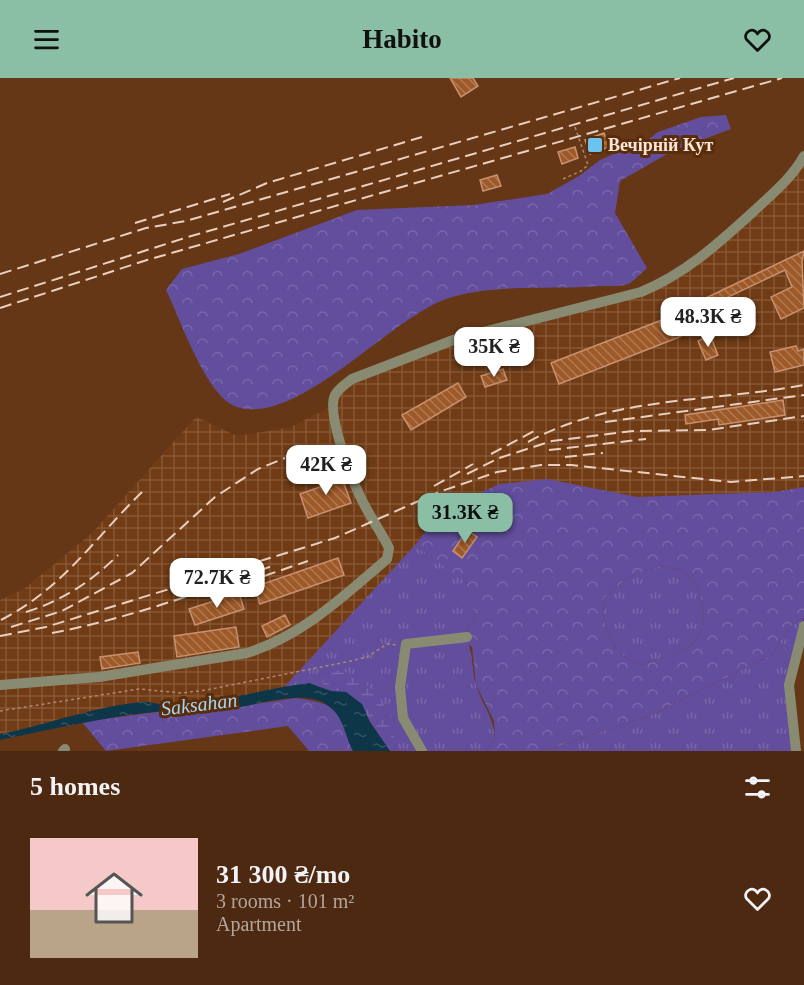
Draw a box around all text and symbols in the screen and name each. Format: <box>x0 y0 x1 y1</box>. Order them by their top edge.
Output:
icon: menu <box>30 23 63 56</box>
icon: heart <box>741 23 774 56</box>
text: Habito <box>362 24 442 54</box>
place label: Вечірній Кут <box>608 135 714 155</box>
marker: Вечірній Кут <box>586 136 604 154</box>
pin: 48.3K ₴ <box>653 297 763 348</box>
text: 48.3K ₴ <box>675 305 741 327</box>
pin: 35K ₴ <box>452 327 536 378</box>
text: 35K ₴ <box>468 335 520 357</box>
pin: 42K ₴ <box>284 445 368 496</box>
text: 42K ₴ <box>300 453 352 475</box>
pin: 31.3K ₴ <box>410 493 520 544</box>
text: 31.3K ₴ <box>432 501 498 523</box>
pin: 72.7K ₴ <box>162 558 272 609</box>
text: 72.7K ₴ <box>184 566 250 588</box>
water label: Saksahan <box>160 688 238 720</box>
icon: filters <box>741 771 774 804</box>
text: 5 homes <box>30 772 120 801</box>
text: 31 300 ₴/mo <box>216 860 350 889</box>
icon: home <box>78 862 150 934</box>
icon: heart <box>741 882 774 915</box>
text: 3 rooms · 101 m² <box>216 890 354 912</box>
text: Apartment <box>216 913 302 935</box>

